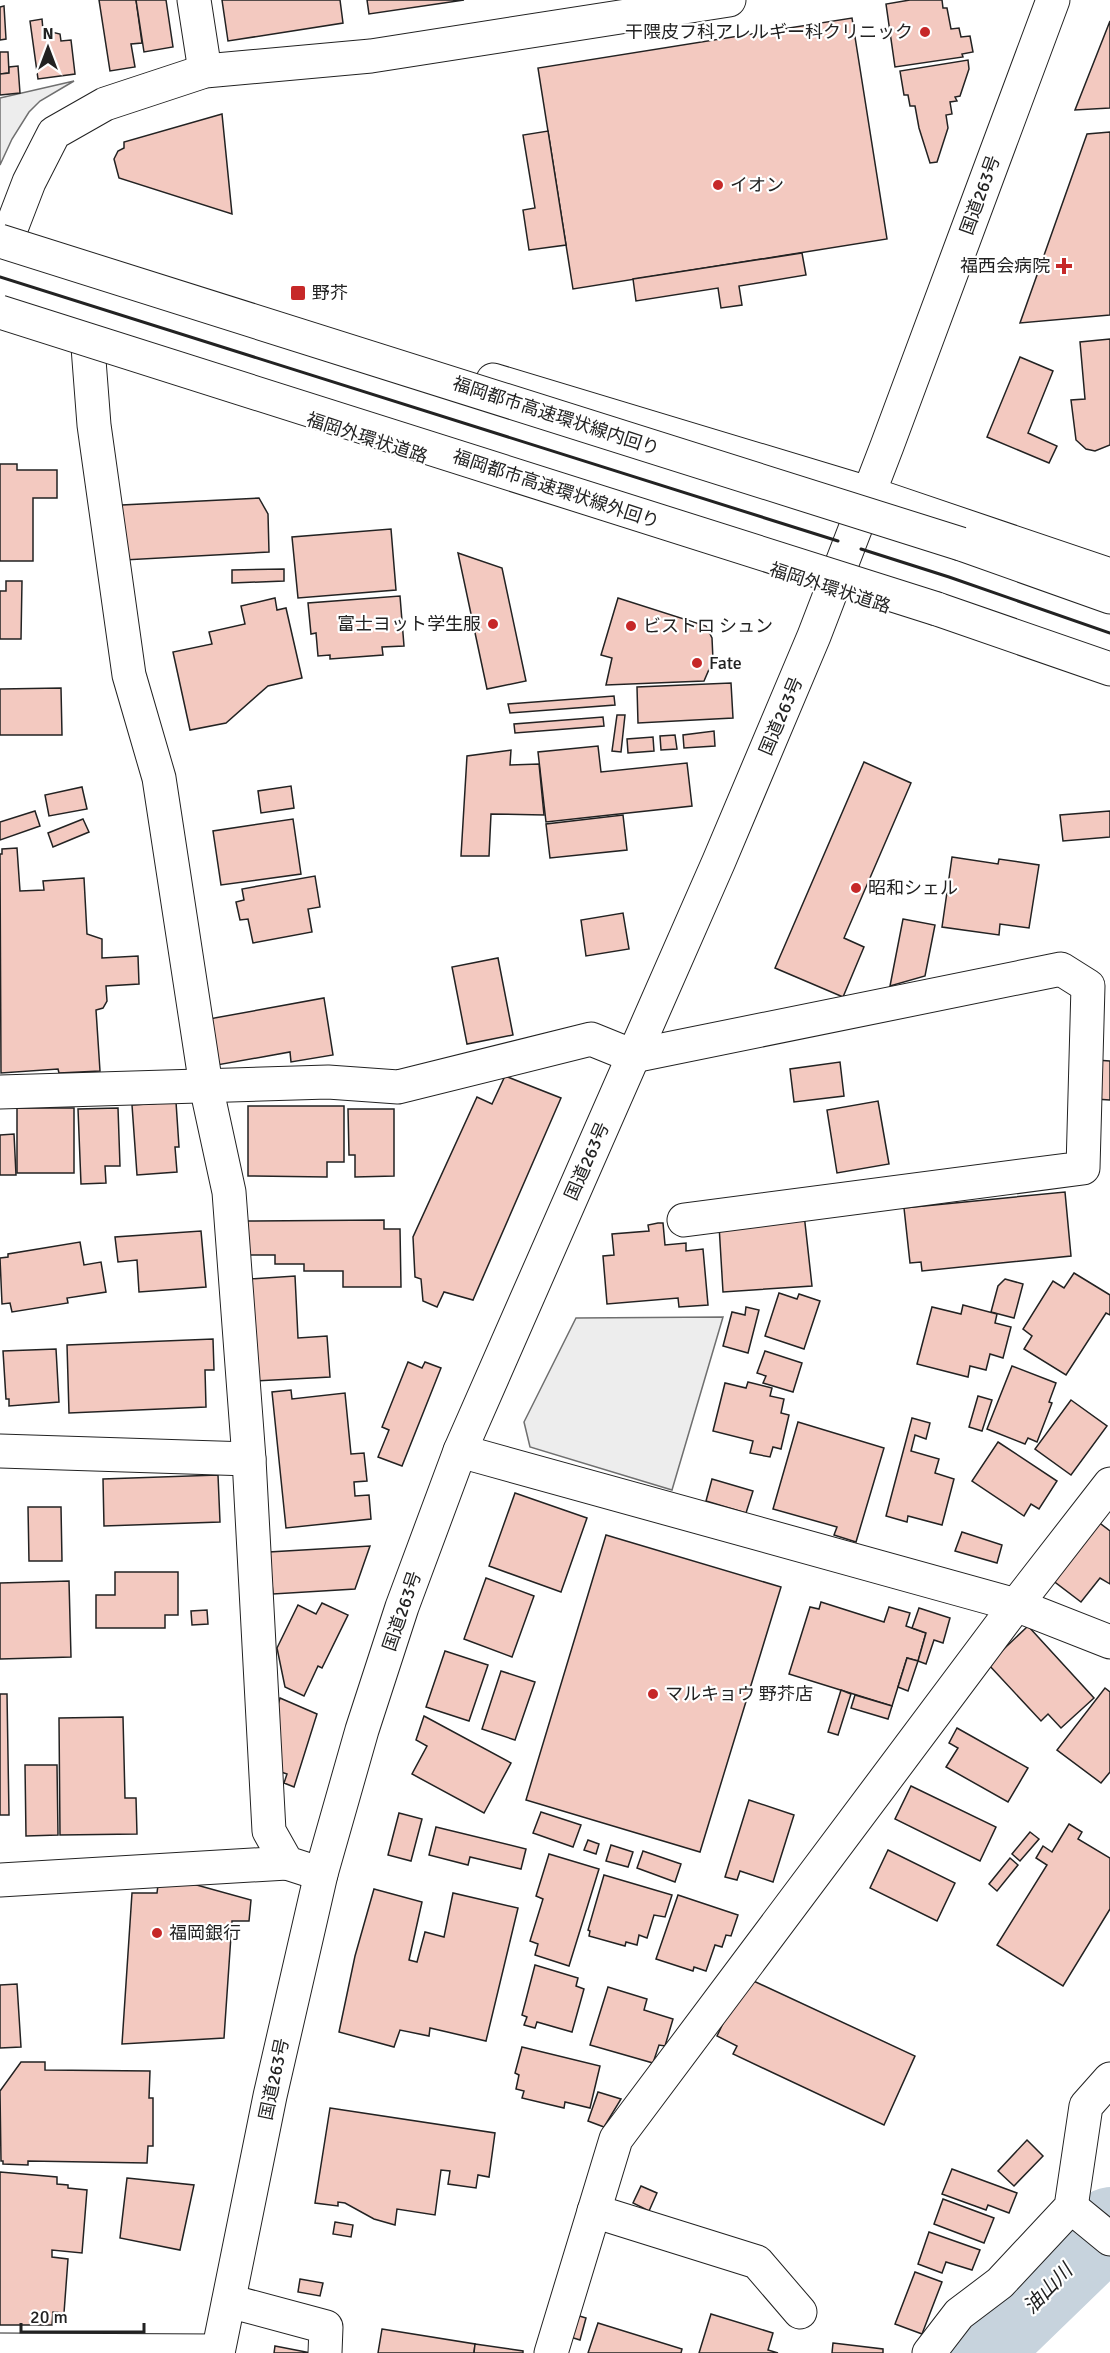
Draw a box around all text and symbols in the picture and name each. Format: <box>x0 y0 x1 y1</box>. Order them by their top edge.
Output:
north arrow <box>18 18 78 78</box>
place label: 干隈皮フ科アレルギー科クリニック <box>625 21 913 43</box>
text: N <box>42 24 54 44</box>
marker: 干隈皮フ科アレルギー科クリニック <box>918 25 932 39</box>
street label: 国道263号 <box>955 152 1005 238</box>
place label: イオン <box>730 174 784 196</box>
marker: イオン <box>711 178 725 192</box>
place label: 福西会病院 <box>960 255 1050 277</box>
marker: 福西会病院 <box>1055 257 1073 275</box>
place label: 野芥 <box>312 282 348 304</box>
marker: 野芥 <box>289 284 307 302</box>
street label: 福岡都市高速環状線内回り <box>450 372 662 460</box>
street label: 福岡外環状道路 <box>304 408 430 468</box>
street label: 福岡都市高速環状線外回り <box>450 445 662 533</box>
street label: 福岡外環状道路 <box>767 558 893 618</box>
place label: 富士ヨット学生服 <box>337 613 481 635</box>
place label: ビストロ シュン <box>643 615 773 637</box>
marker: 富士ヨット学生服 <box>486 617 500 631</box>
marker: ビストロ シュン <box>624 619 638 633</box>
place label: Fate <box>709 652 742 674</box>
marker: Fate <box>690 656 704 670</box>
street label: 国道263号 <box>755 673 807 759</box>
place label: 昭和シェル <box>868 877 958 899</box>
marker: 昭和シェル <box>849 881 863 895</box>
street label: 国道263号 <box>560 1119 614 1203</box>
street label: 国道263号 <box>378 1568 426 1654</box>
place label: マルキョウ 野芥店 <box>665 1683 813 1705</box>
marker: マルキョウ 野芥店 <box>646 1687 660 1701</box>
place label: 福岡銀行 <box>169 1922 241 1944</box>
marker: 福岡銀行 <box>150 1926 164 1940</box>
street label: 国道263号 <box>255 2036 293 2122</box>
water label: 油山川 <box>1018 2257 1079 2319</box>
scale bar <box>21 2296 144 2334</box>
text: 20 m <box>30 2306 68 2328</box>

